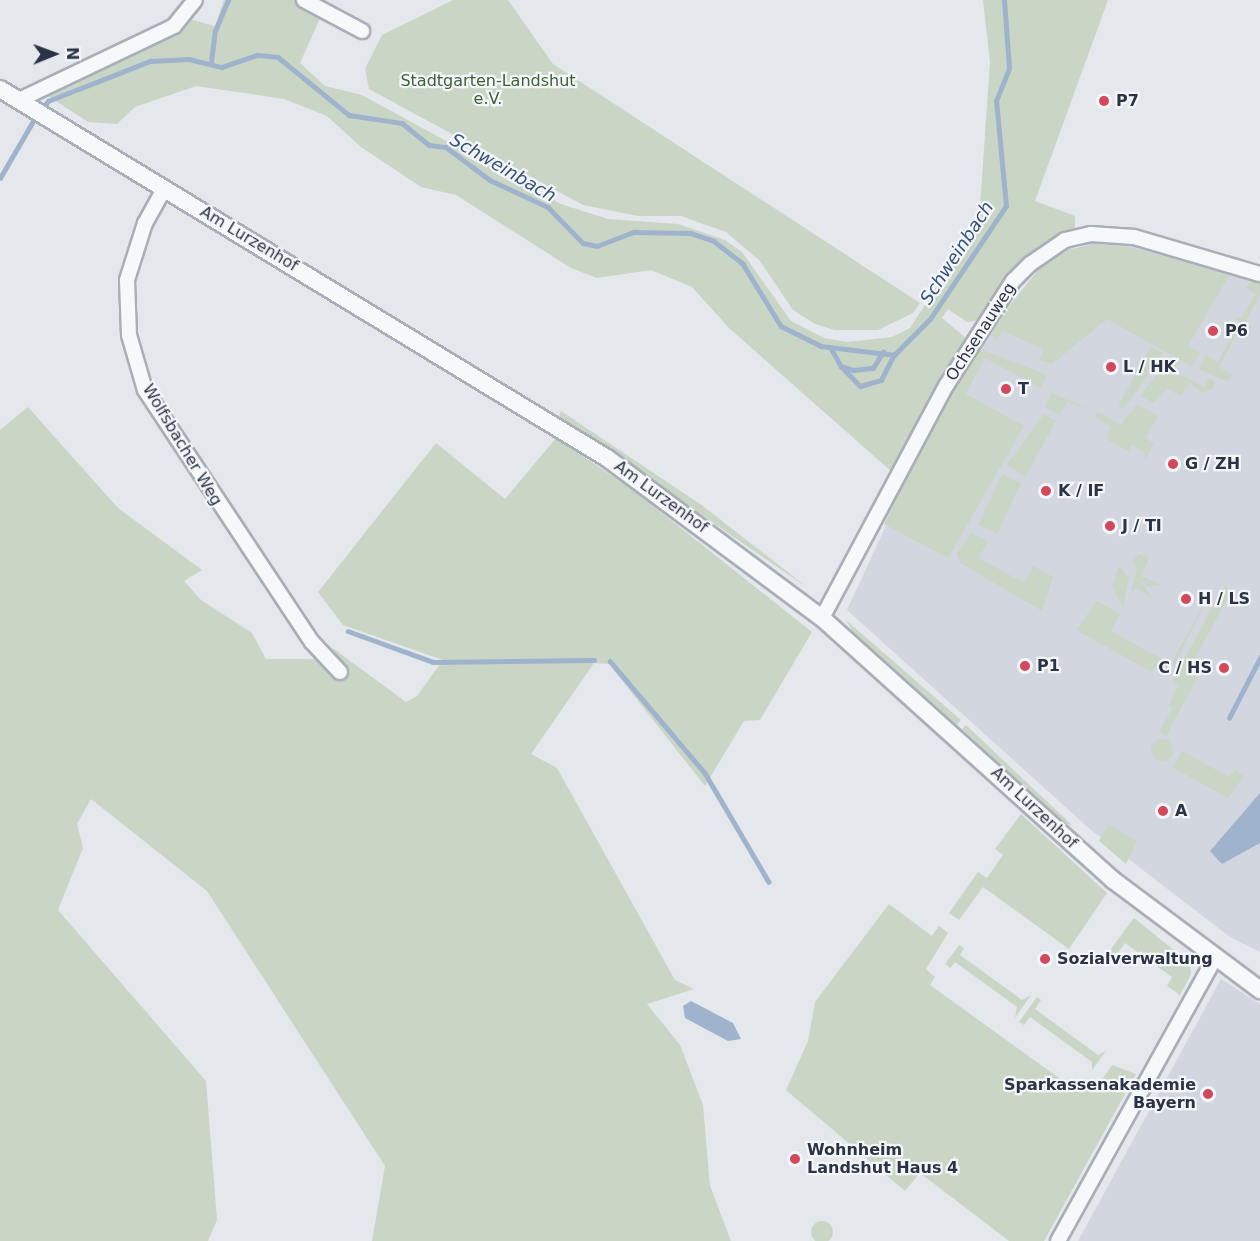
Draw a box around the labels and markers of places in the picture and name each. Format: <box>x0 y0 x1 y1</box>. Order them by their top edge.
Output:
place label: P7 <box>1116 91 1139 111</box>
marker: P7 <box>1097 94 1111 108</box>
place label: P6 <box>1225 321 1248 341</box>
marker: P6 <box>1206 324 1220 338</box>
place label: L / HK <box>1123 357 1176 377</box>
marker: L / HK <box>1104 360 1118 374</box>
place label: T <box>1018 379 1029 399</box>
marker: T <box>999 382 1013 396</box>
place label: G / ZH <box>1185 454 1240 474</box>
marker: G / ZH <box>1166 457 1180 471</box>
place label: K / IF <box>1058 481 1104 501</box>
marker: K / IF <box>1039 484 1053 498</box>
place label: J / TI <box>1122 516 1162 536</box>
marker: J / TI <box>1103 519 1117 533</box>
place label: H / LS <box>1198 589 1250 609</box>
marker: H / LS <box>1179 592 1193 606</box>
place label: P1 <box>1037 656 1060 676</box>
place label: C / HS <box>1158 658 1212 678</box>
marker: P1 <box>1018 659 1032 673</box>
marker: C / HS <box>1217 661 1231 675</box>
place label: A <box>1175 801 1187 821</box>
marker: A <box>1156 804 1170 818</box>
place label: Sozialverwaltung <box>1057 949 1213 969</box>
marker: Sozialverwaltung <box>1038 952 1052 966</box>
place label: Sparkassenakademie Bayern <box>1004 1075 1196 1113</box>
marker: Sparkassenakademie Bayern <box>1201 1087 1215 1101</box>
place label: Wohnheim Landshut Haus 4 <box>807 1140 958 1178</box>
marker: Wohnheim Landshut Haus 4 <box>788 1152 802 1166</box>

